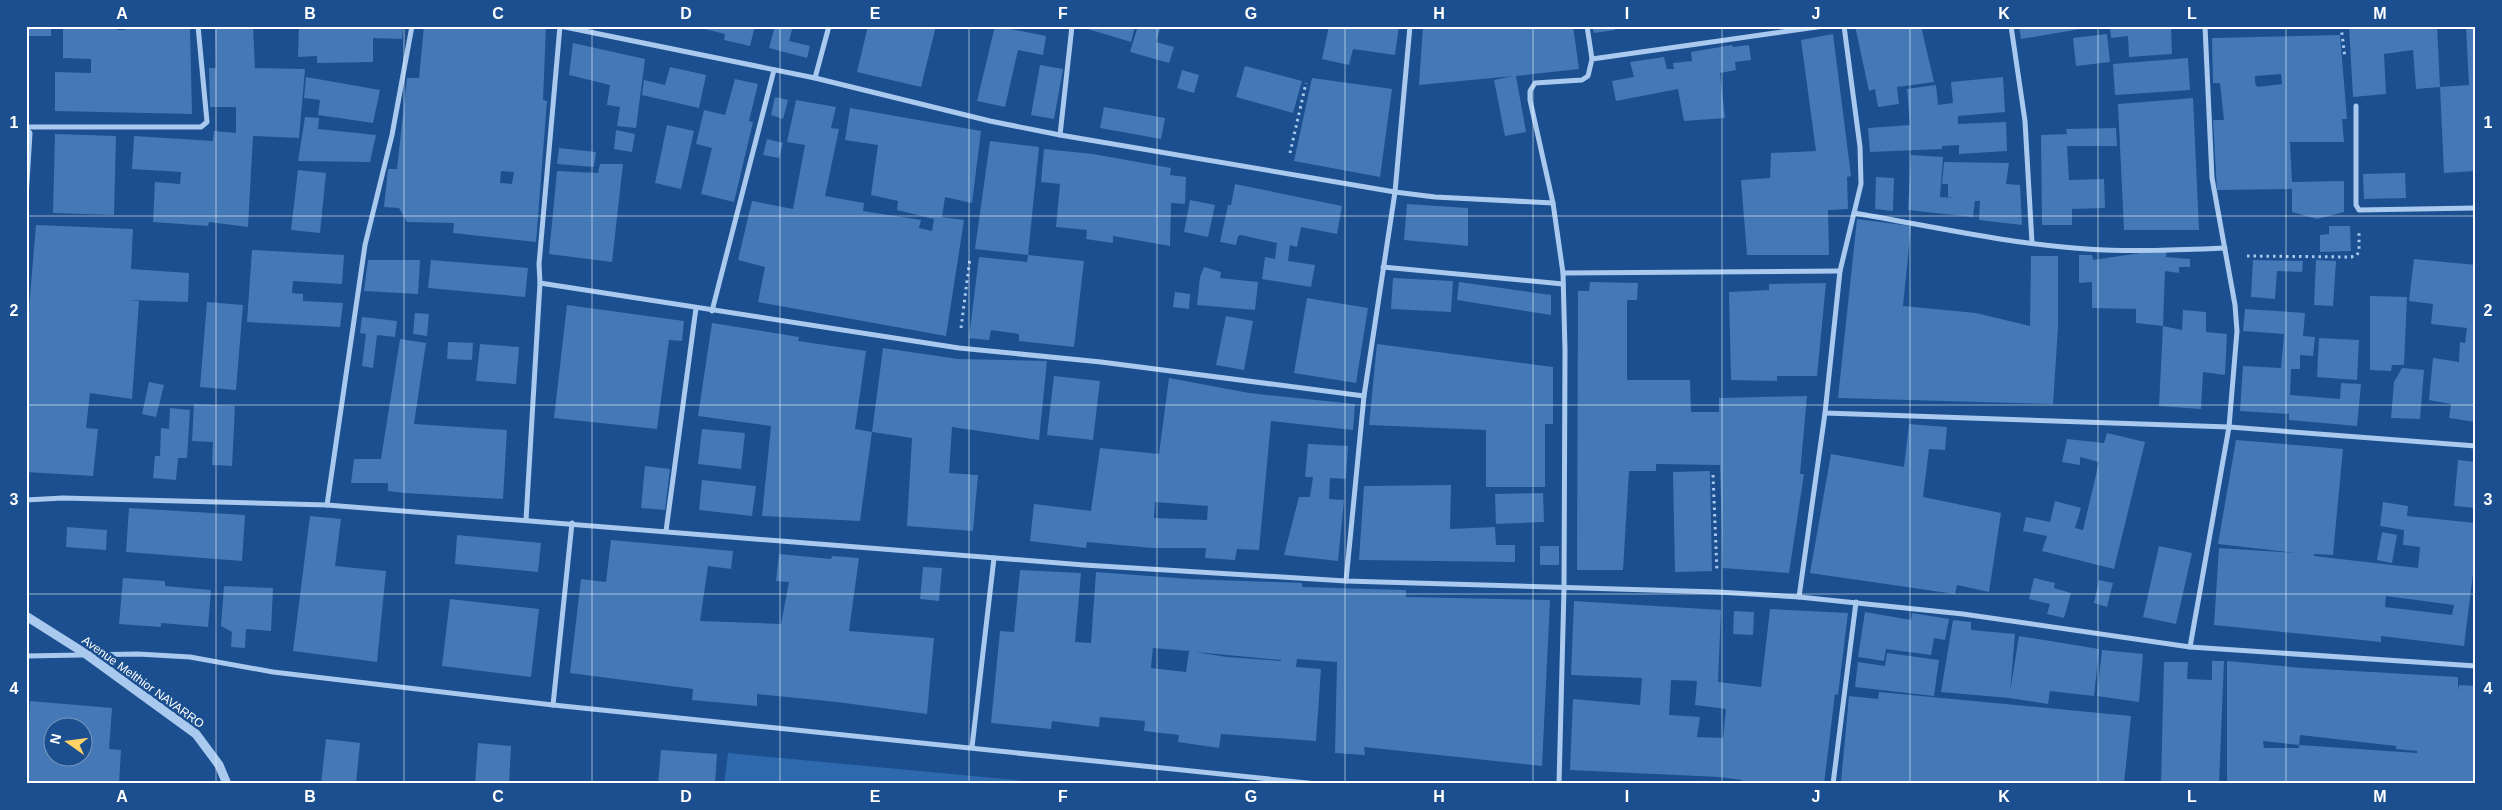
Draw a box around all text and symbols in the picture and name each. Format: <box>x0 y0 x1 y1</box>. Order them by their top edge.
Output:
text: A <box>116 5 128 22</box>
text: B <box>304 5 316 22</box>
text: C <box>492 5 504 22</box>
text: D <box>680 5 692 22</box>
text: E <box>870 5 881 22</box>
text: F <box>1058 5 1068 22</box>
text: G <box>1245 5 1257 22</box>
text: H <box>1433 5 1445 22</box>
text: I <box>1625 5 1629 22</box>
text: J <box>1812 5 1820 22</box>
text: K <box>1998 5 2010 22</box>
text: L <box>2187 5 2197 22</box>
text: M <box>2373 5 2387 22</box>
text: 1 <box>10 114 19 131</box>
text: 1 <box>2484 114 2493 131</box>
text: 2 <box>10 302 19 319</box>
text: 2 <box>2484 302 2493 319</box>
text: 3 <box>10 491 19 508</box>
text: 3 <box>2484 491 2493 508</box>
street label: Avenue Melthior NAVARRO <box>79 633 207 731</box>
text: 4 <box>10 680 19 697</box>
text: 4 <box>2484 680 2493 697</box>
north arrow <box>42 718 92 768</box>
text: N <box>46 732 64 746</box>
text: A <box>116 788 128 805</box>
text: B <box>304 788 316 805</box>
text: C <box>492 788 504 805</box>
text: D <box>680 788 692 805</box>
text: E <box>870 788 881 805</box>
text: F <box>1058 788 1068 805</box>
text: G <box>1245 788 1257 805</box>
text: H <box>1433 788 1445 805</box>
text: I <box>1625 788 1629 805</box>
text: J <box>1812 788 1820 805</box>
text: K <box>1998 788 2010 805</box>
text: L <box>2187 788 2197 805</box>
text: M <box>2373 788 2387 805</box>

